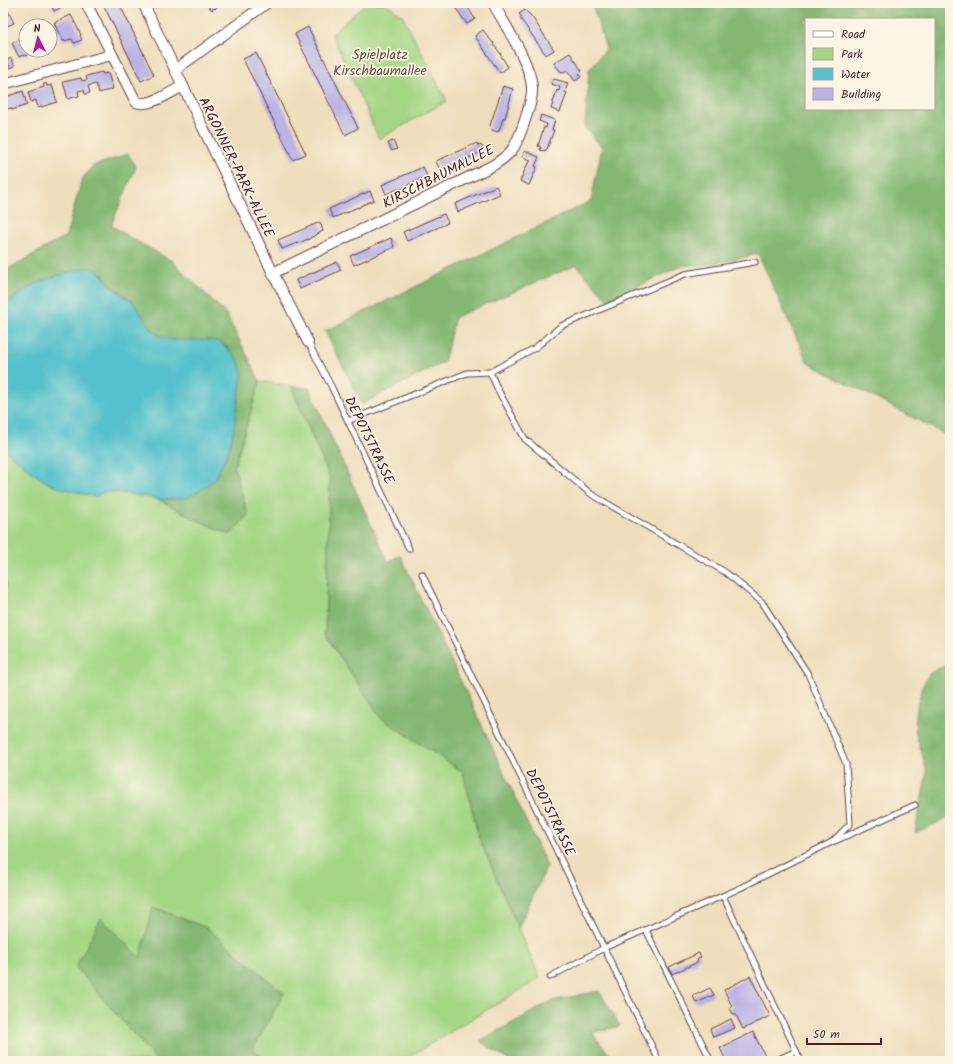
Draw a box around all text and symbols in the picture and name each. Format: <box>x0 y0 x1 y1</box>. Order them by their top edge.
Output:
north arrow <box>18 18 58 58</box>
legend <box>805 18 935 110</box>
text: N <box>33 20 42 38</box>
text: Road <box>841 25 866 44</box>
park label: Spielplatz Kirschbaumallee <box>333 44 428 82</box>
text: Park <box>841 45 863 64</box>
text: Water <box>841 65 871 84</box>
text: Building <box>841 85 881 104</box>
street label: ARGONNER-PARK-ALLEE <box>192 93 280 243</box>
street label: KIRSCHBAUMALLEE <box>379 139 499 215</box>
street label: DEPOTSTRASSE <box>338 393 400 489</box>
street label: DEPOTSTRASSE <box>519 765 581 861</box>
scale bar <box>807 1020 881 1046</box>
text: 50 m <box>813 1025 840 1044</box>

